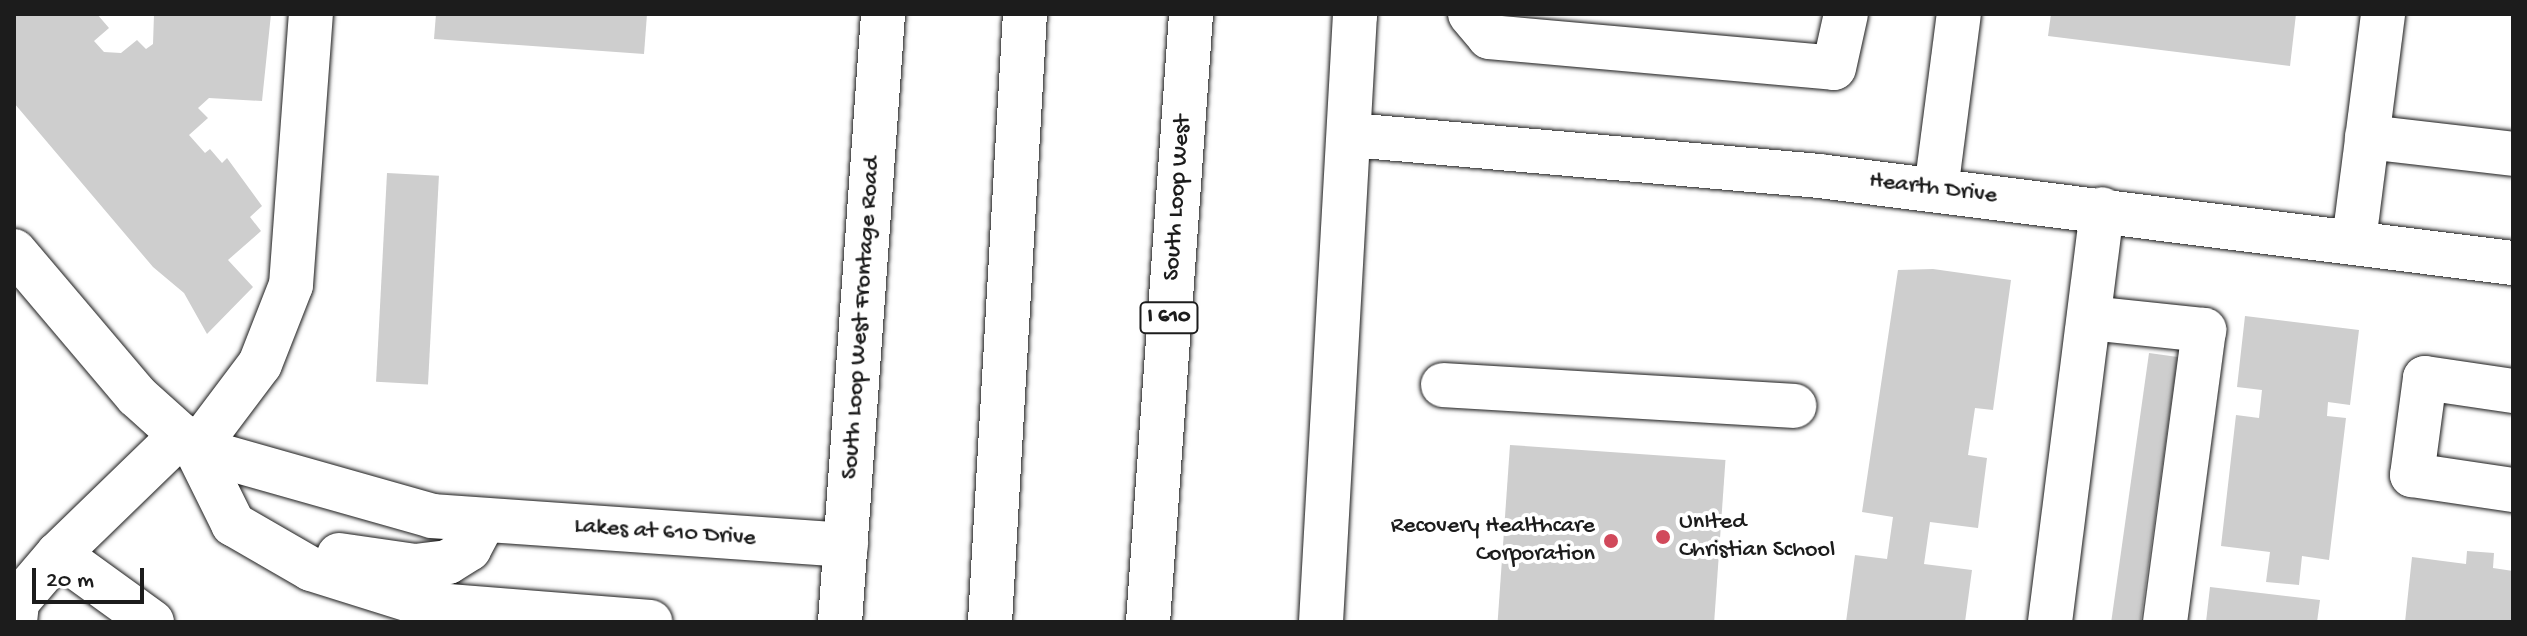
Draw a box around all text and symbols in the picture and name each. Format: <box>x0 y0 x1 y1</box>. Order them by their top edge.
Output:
street label: South Loop West <box>1158 114 1198 282</box>
street label: South Loop West Frontage Road <box>836 156 888 480</box>
street label: Hearth Drive <box>1867 167 1999 211</box>
road number: I 610 <box>1139 300 1199 336</box>
place label: UnIted Christian School <box>1679 509 1835 565</box>
street label: Lakes at 610 Drive <box>573 512 757 554</box>
place label: Recovery Healthcare Corporation <box>1391 513 1595 569</box>
marker: UnIted Christian School <box>1654 528 1672 546</box>
marker: Recovery Healthcare Corporation <box>1602 532 1620 550</box>
scale bar <box>36 552 148 602</box>
text: 20 m <box>46 567 94 596</box>

